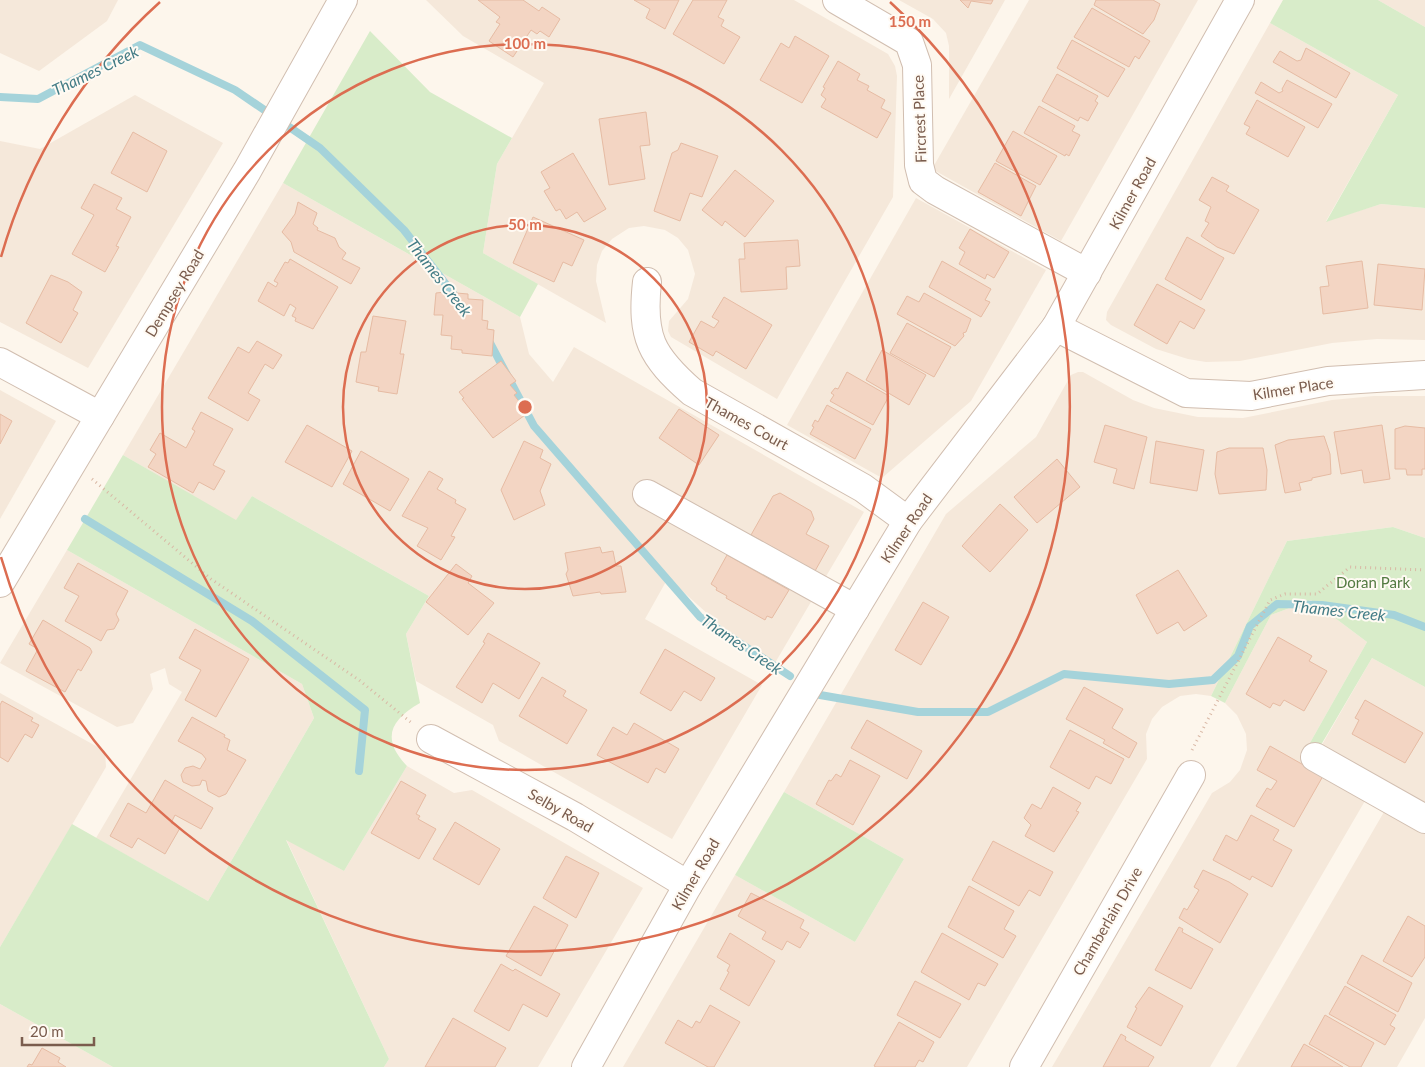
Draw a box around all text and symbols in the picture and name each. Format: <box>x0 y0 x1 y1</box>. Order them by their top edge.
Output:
text: 150 m <box>889 12 931 30</box>
text: 100 m <box>504 34 546 52</box>
water label: Thames Creek <box>49 41 142 99</box>
street label: Fircrest Place <box>908 75 930 163</box>
street label: Kilmer Road <box>1105 154 1159 232</box>
text: 50 m <box>508 215 542 233</box>
water label: Thames Creek <box>404 234 477 320</box>
street label: Dempsey Road <box>141 246 207 340</box>
street label: Kilmer Place <box>1251 373 1335 403</box>
street label: Thames Court <box>702 393 792 454</box>
centre of rings <box>516 398 534 416</box>
street label: Kilmer Road <box>876 490 936 566</box>
park label: Doran Park <box>1336 573 1410 591</box>
water label: Thames Creek <box>1291 596 1387 624</box>
water label: Thames Creek <box>698 610 786 678</box>
street label: Selby Road <box>525 784 597 836</box>
street label: Kilmer Road <box>667 835 723 913</box>
street label: Chamberlain Drive <box>1069 863 1145 979</box>
scale bar <box>22 1014 95 1046</box>
text: 20 m <box>30 1022 64 1040</box>

